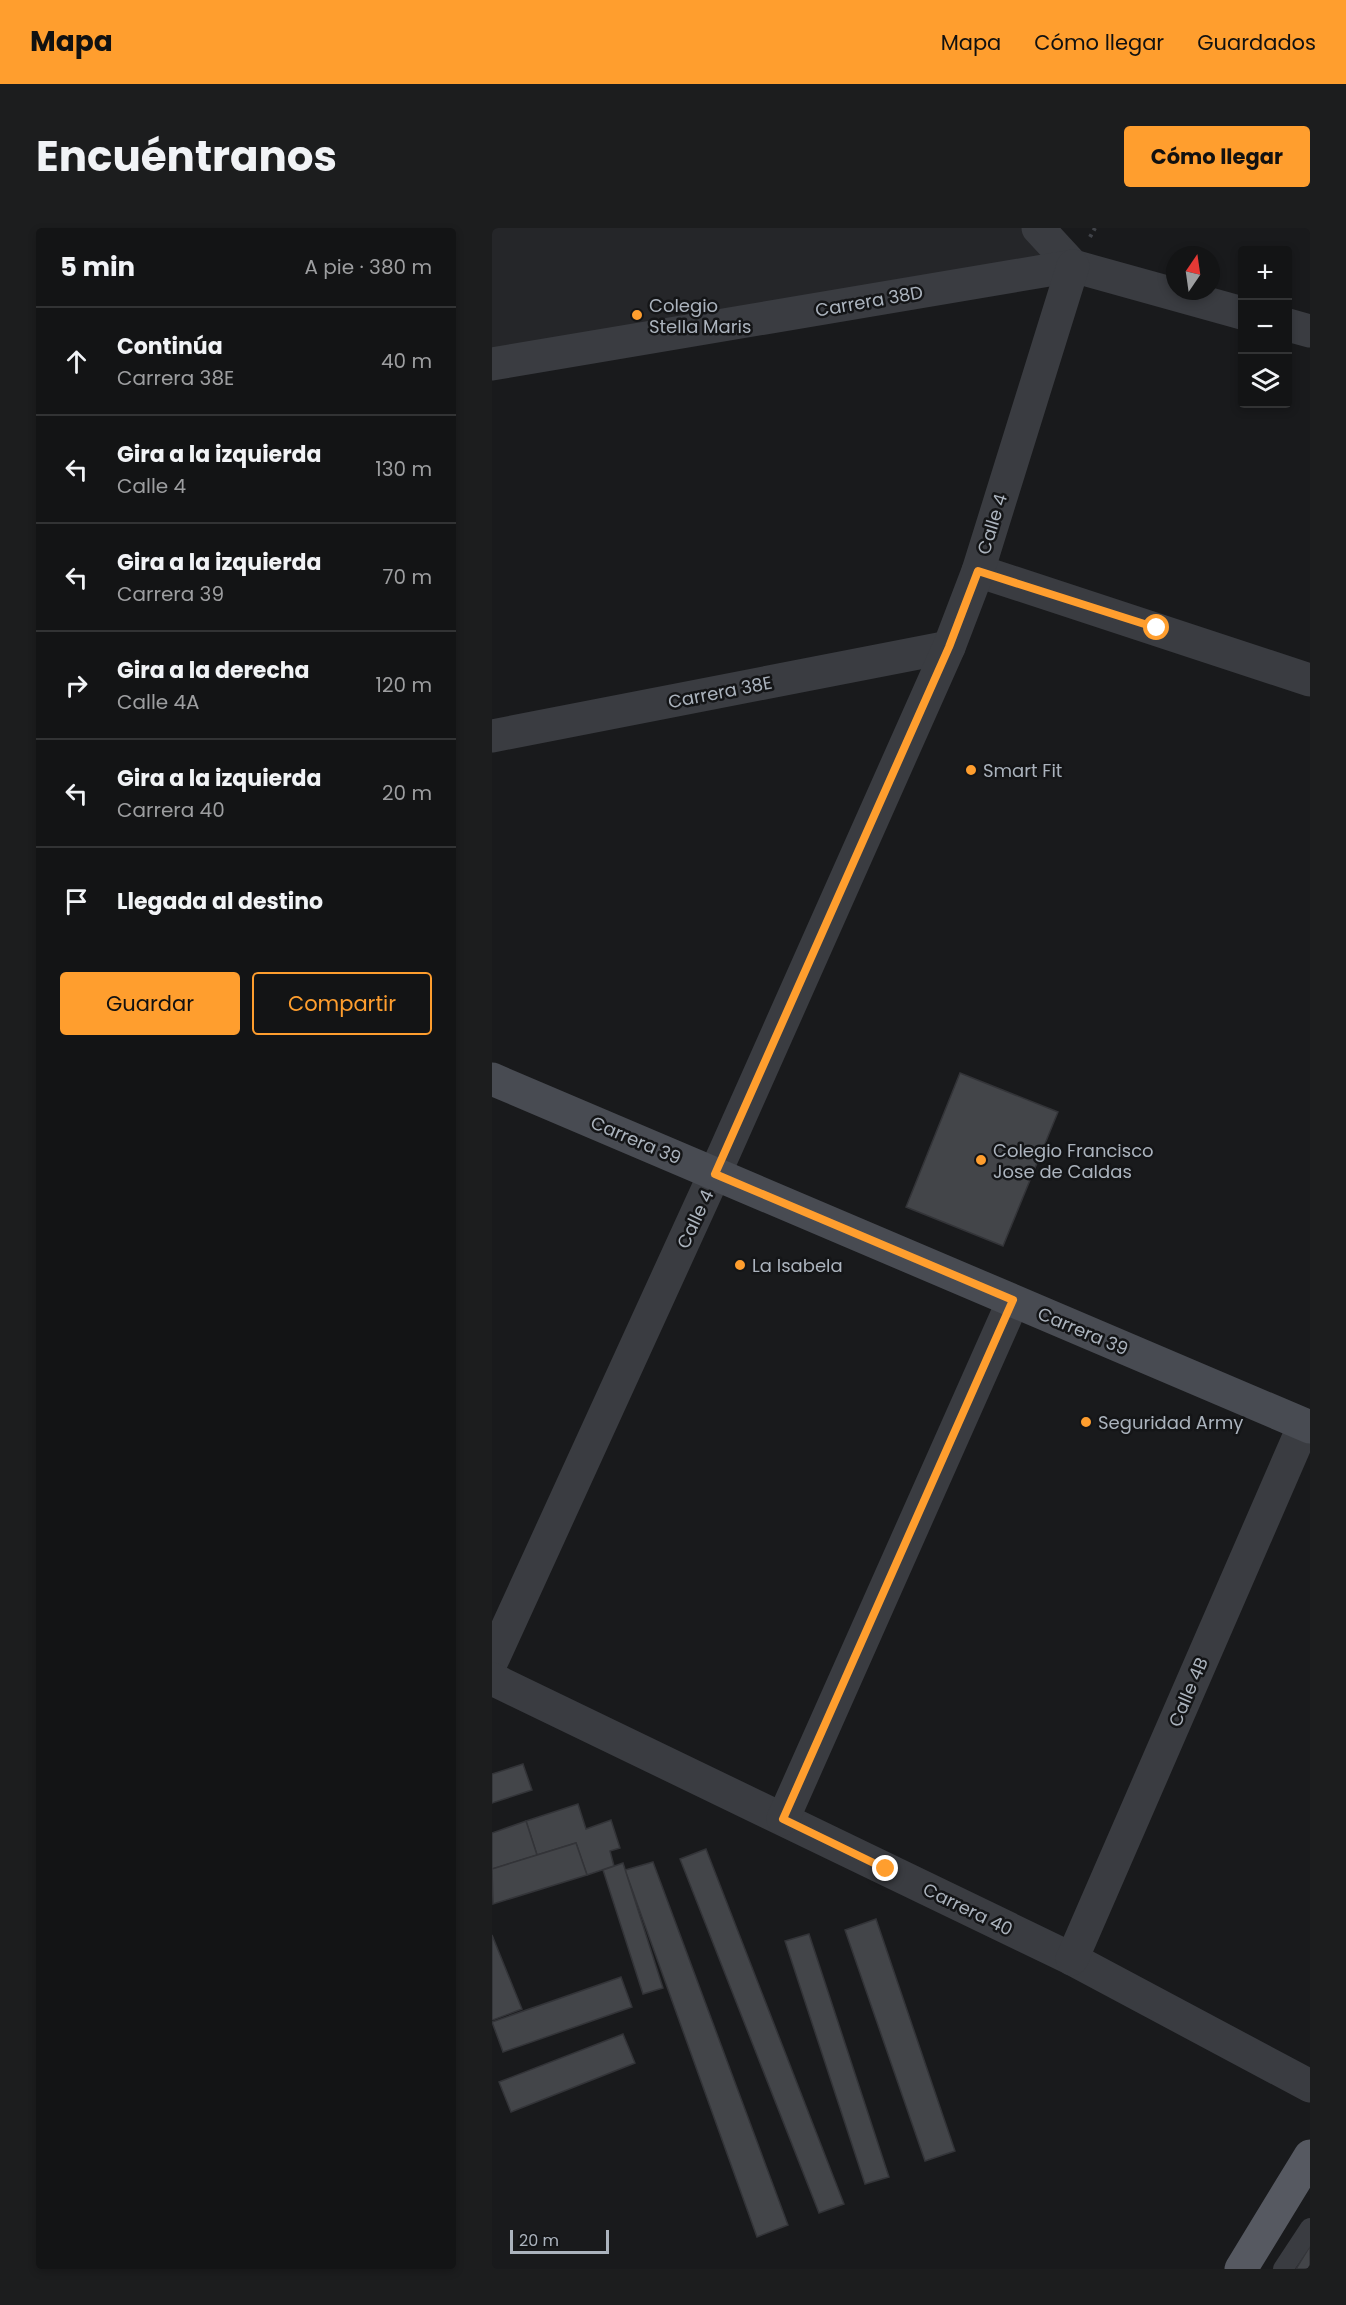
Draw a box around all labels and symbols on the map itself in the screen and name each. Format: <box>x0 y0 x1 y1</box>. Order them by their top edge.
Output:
north arrow <box>1166 246 1220 300</box>
street label: Carrera 38D <box>813 279 925 323</box>
place label: Colegio Stella Maris <box>649 293 751 339</box>
marker: Colegio Stella Maris <box>630 308 644 322</box>
street label: Calle 4 <box>971 491 1013 557</box>
route start <box>1143 614 1169 640</box>
street label: Carrera 38E <box>666 670 774 714</box>
place label: Smart Fit <box>983 758 1062 783</box>
marker: Smart Fit <box>964 763 978 777</box>
street label: Carrera 39 <box>587 1110 685 1170</box>
place label: Colegio Francisco Jose de Caldas <box>993 1138 1154 1184</box>
marker: Colegio Francisco Jose de Caldas <box>974 1153 988 1167</box>
street label: Calle 4 <box>671 1186 719 1252</box>
place label: La Isabela <box>752 1253 843 1278</box>
marker: La Isabela <box>733 1258 747 1272</box>
street label: Carrera 39 <box>1034 1301 1132 1361</box>
place label: Seguridad Army <box>1098 1410 1243 1435</box>
marker: Seguridad Army <box>1079 1415 1093 1429</box>
street label: Calle 4B <box>1162 1653 1214 1731</box>
route end <box>872 1855 898 1881</box>
street label: Carrera 40 <box>919 1877 1017 1941</box>
scale bar <box>510 2227 609 2254</box>

